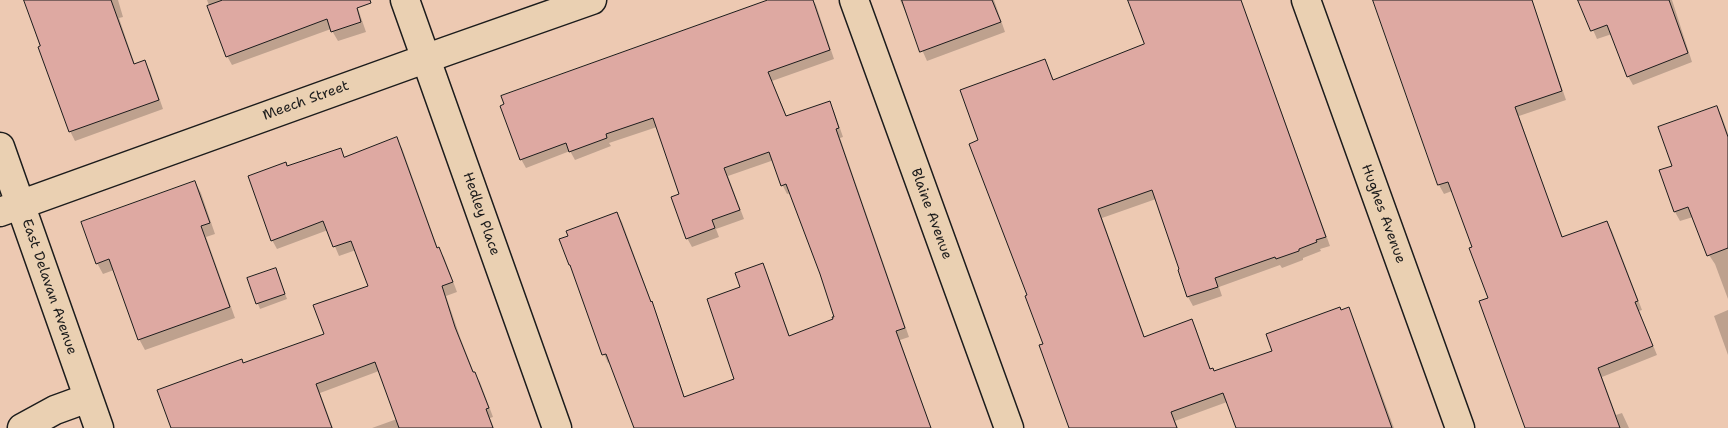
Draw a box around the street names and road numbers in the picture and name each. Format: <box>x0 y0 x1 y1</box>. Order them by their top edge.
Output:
street label: Meech Street <box>261 78 351 124</box>
street label: Hughes Avenue <box>1357 162 1409 266</box>
street label: Blaine Avenue <box>907 166 955 262</box>
street label: Hedley Place <box>459 170 503 258</box>
street label: East Delavan Avenue <box>18 217 80 357</box>

